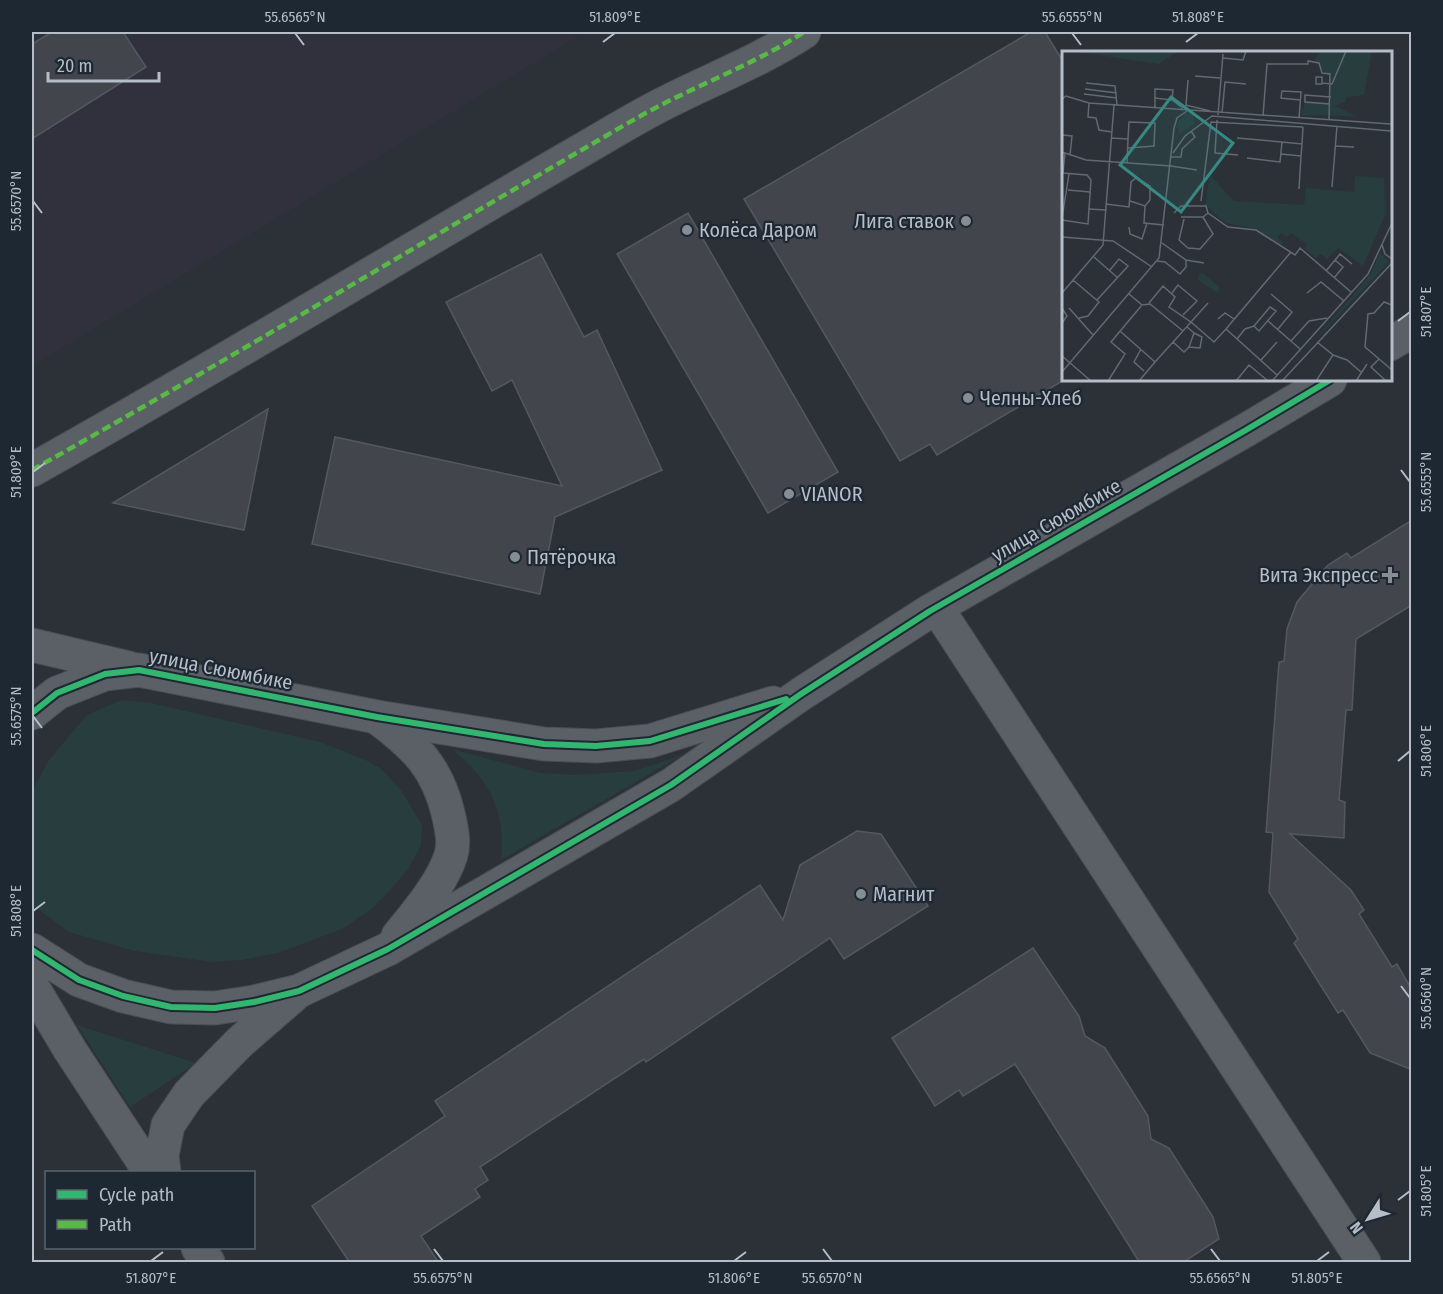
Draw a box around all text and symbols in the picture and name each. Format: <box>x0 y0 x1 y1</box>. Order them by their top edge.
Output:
text: 55.6565°N <box>264 8 326 26</box>
text: 51.809°E <box>589 8 641 26</box>
text: 55.6555°N <box>1042 8 1102 26</box>
text: 51.808°E <box>1172 8 1224 26</box>
scale bar <box>48 45 159 83</box>
inset map <box>1062 51 1392 381</box>
text: 20 m <box>57 55 92 77</box>
text: 55.6570°N <box>7 171 25 231</box>
place label: Лига ставок <box>854 209 955 233</box>
marker: Лига ставок <box>959 214 973 228</box>
place label: Колёса Даром <box>699 218 817 242</box>
marker: Колёса Даром <box>680 223 694 237</box>
text: 51.807°E <box>1417 287 1435 337</box>
place label: Челны-Хлеб <box>980 386 1082 410</box>
marker: Челны-Хлеб <box>961 391 975 405</box>
text: 51.809°E <box>7 446 25 498</box>
text: 55.6555°N <box>1417 452 1435 512</box>
street label: улица Сююмбике <box>987 473 1125 567</box>
place label: VIANOR <box>801 482 863 506</box>
marker: VIANOR <box>782 487 796 501</box>
place label: Пятёрочка <box>527 545 616 569</box>
marker: Пятёрочка <box>508 550 522 564</box>
place label: Вита Экспресс <box>1259 563 1378 587</box>
marker: Вита Экспресс <box>1383 568 1397 582</box>
street label: улица Сююмбике <box>147 643 295 695</box>
text: 55.6575°N <box>7 686 25 746</box>
text: 51.806°E <box>1417 725 1435 777</box>
place label: Магнит <box>873 882 935 906</box>
text: 51.808°E <box>7 885 25 937</box>
marker: Магнит <box>854 887 868 901</box>
text: 55.6560°N <box>1417 967 1435 1029</box>
text: 51.805°E <box>1417 1165 1435 1217</box>
legend <box>45 1171 255 1249</box>
text: Cycle path <box>99 1184 174 1206</box>
north arrow <box>1338 1189 1398 1249</box>
text: Path <box>99 1214 132 1236</box>
text: N <box>1346 1218 1367 1237</box>
text: 51.807°E <box>126 1269 176 1287</box>
text: 55.6575°N <box>413 1269 473 1287</box>
text: 51.806°E <box>708 1269 760 1287</box>
text: 55.6570°N <box>802 1269 862 1287</box>
text: 55.6565°N <box>1189 1269 1251 1287</box>
text: 51.805°E <box>1291 1269 1343 1287</box>

